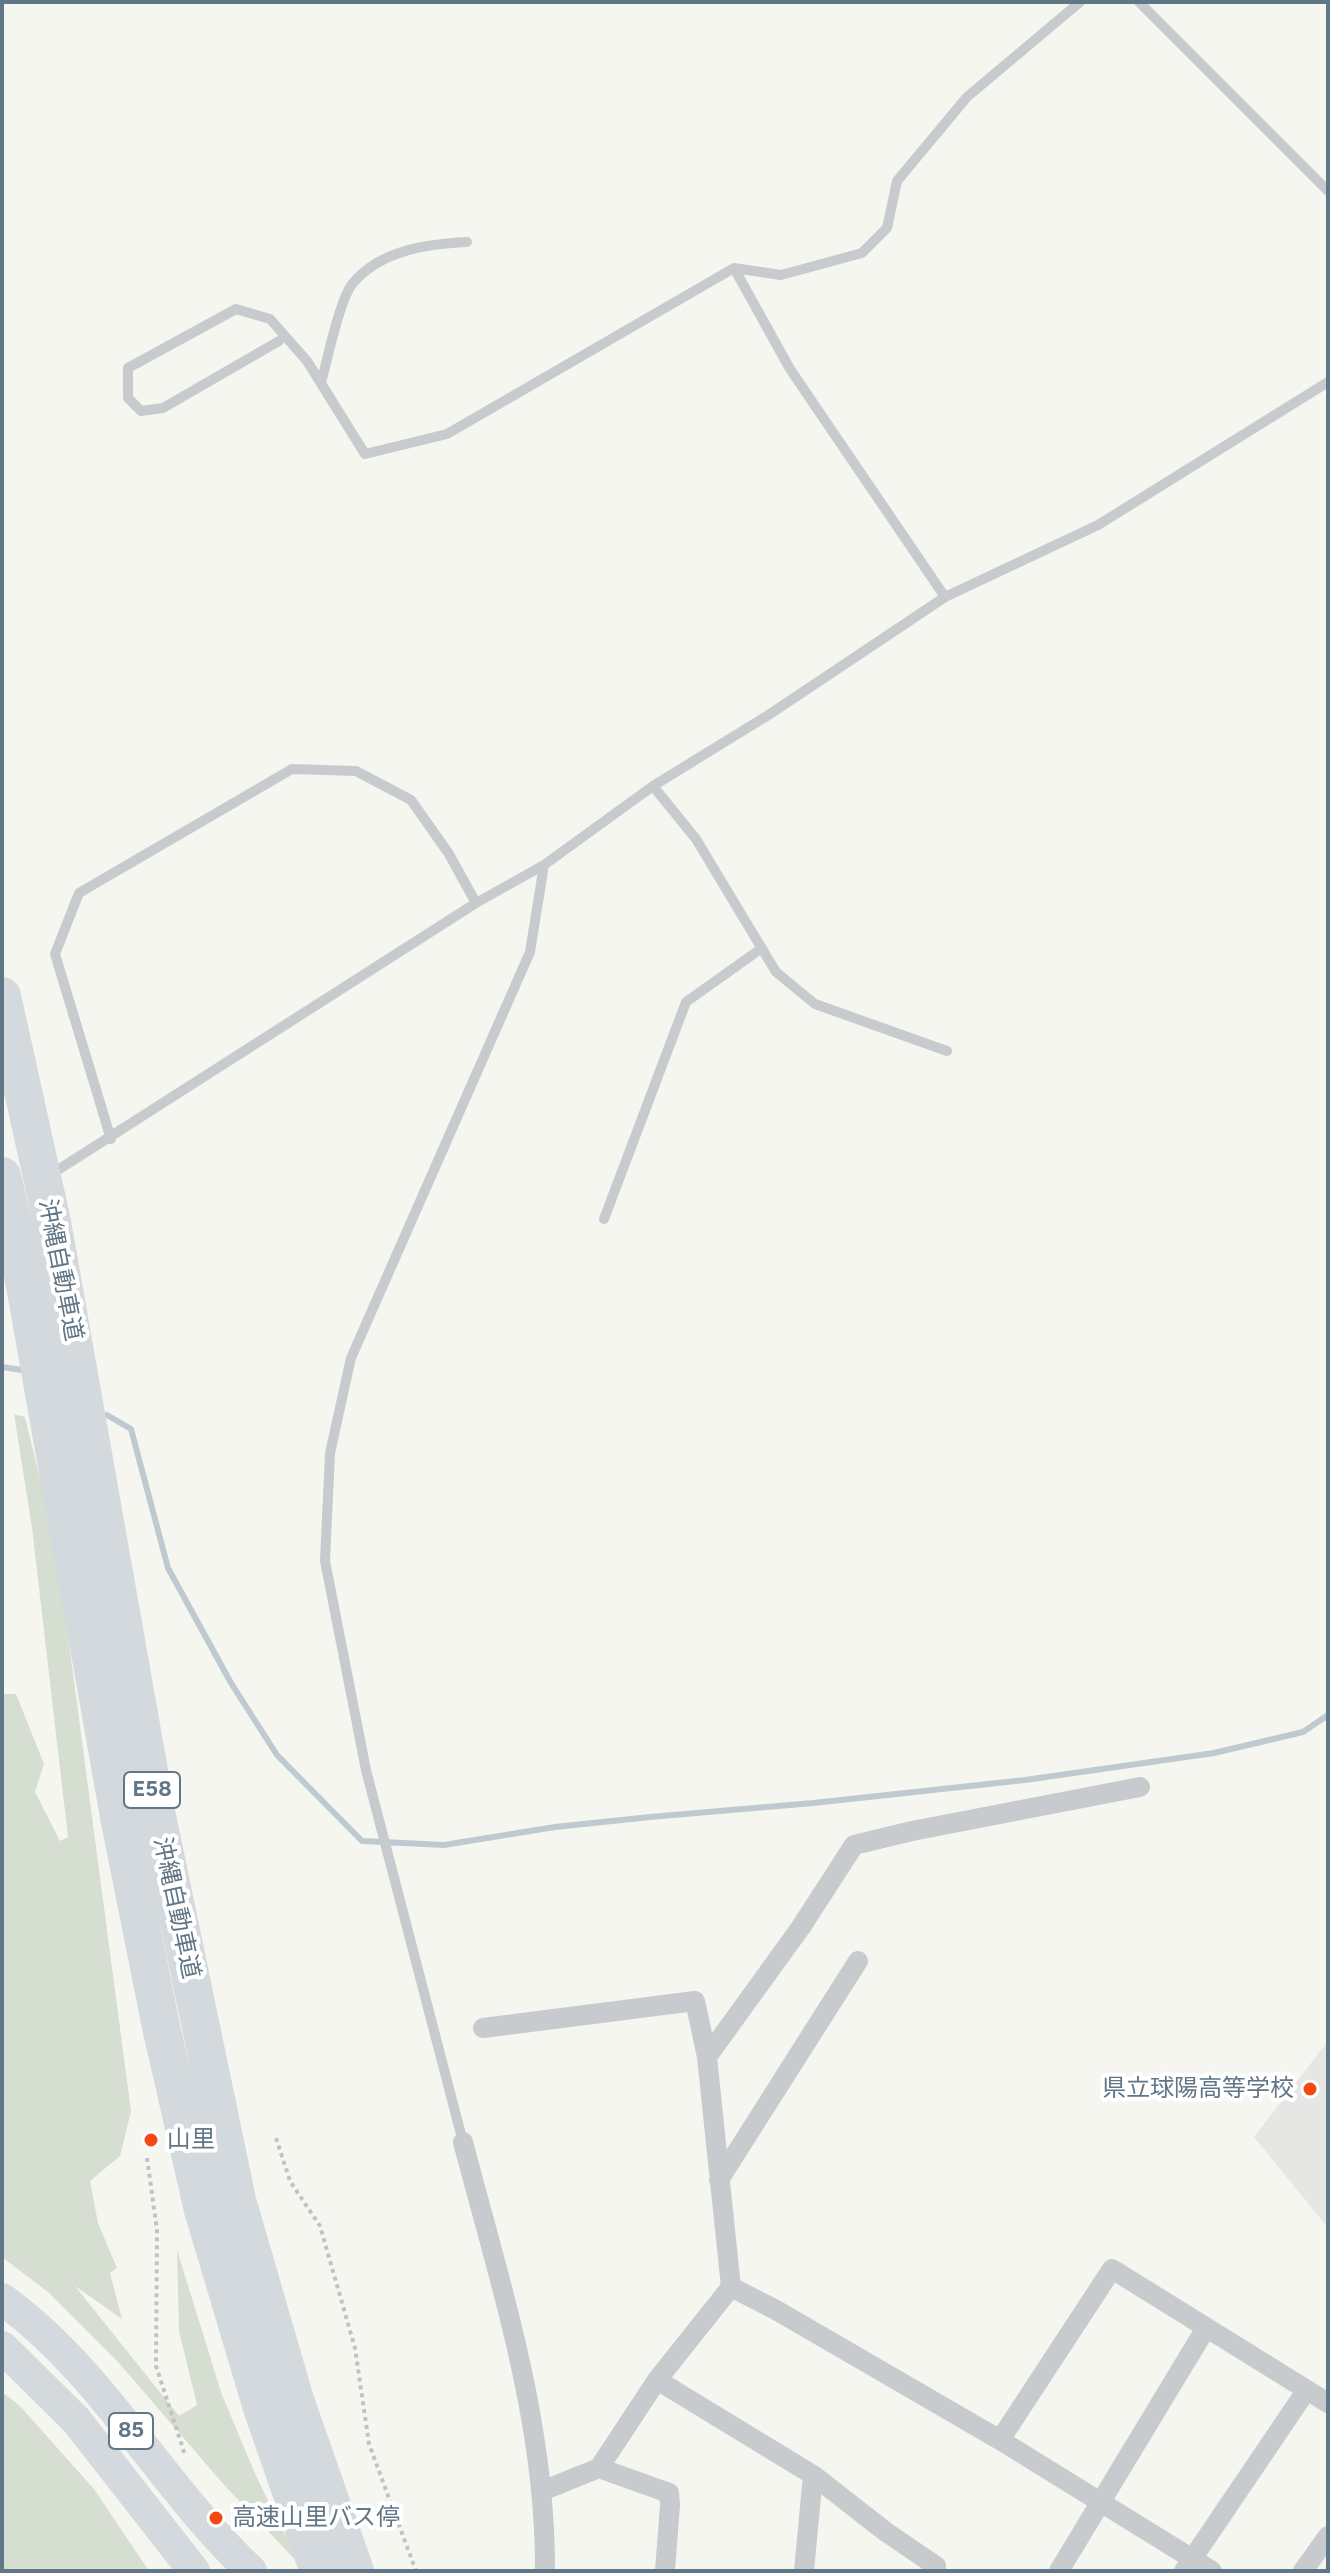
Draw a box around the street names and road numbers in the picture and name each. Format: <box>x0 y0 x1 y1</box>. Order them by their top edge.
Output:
street label: 沖縄自動車道 <box>32 1197 88 1343</box>
road number: E58 <box>124 1772 180 1808</box>
street label: 沖縄自動車道 <box>147 1835 205 1981</box>
road number: 85 <box>109 2413 153 2449</box>

